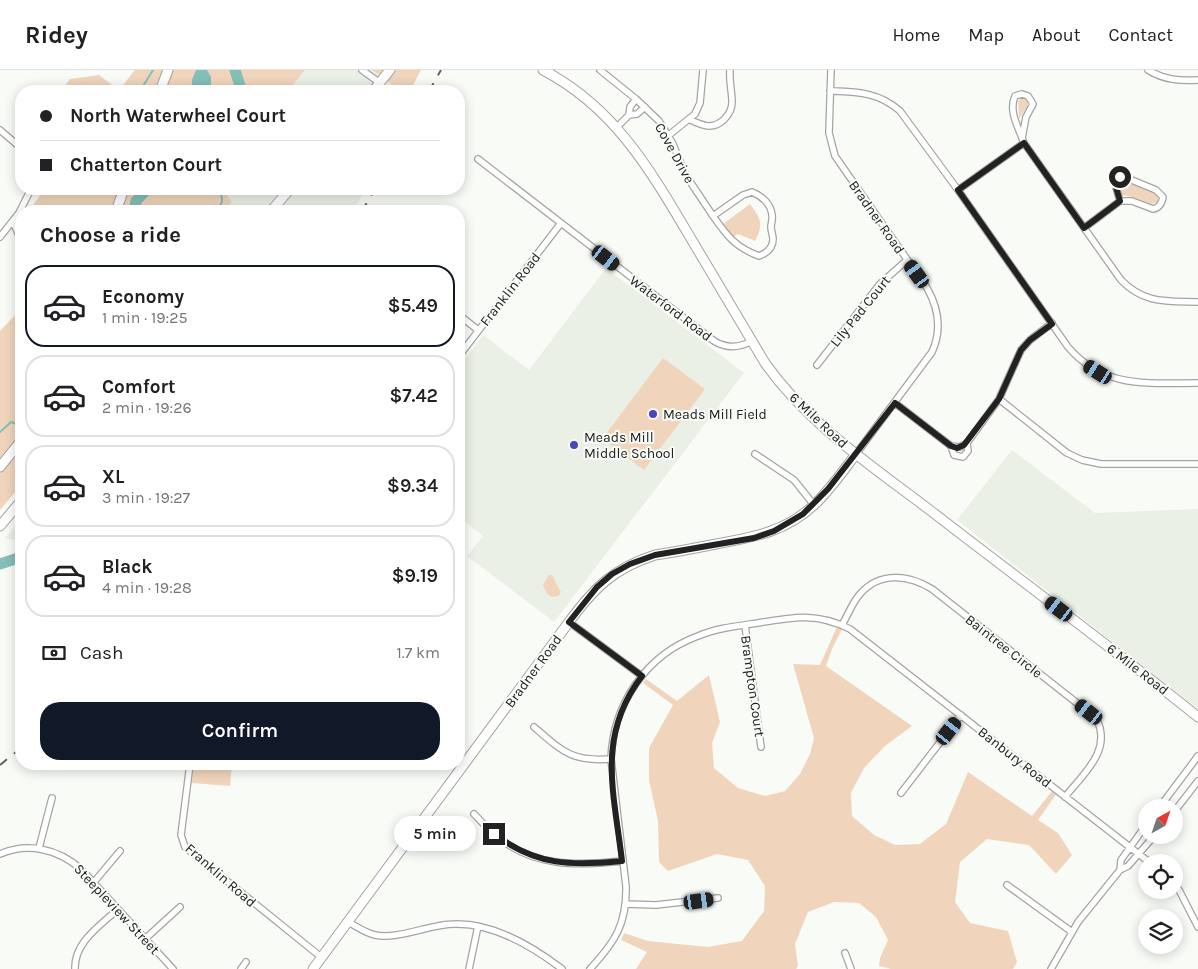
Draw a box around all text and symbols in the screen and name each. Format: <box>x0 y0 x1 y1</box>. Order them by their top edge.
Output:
text: Ridey <box>25 21 88 49</box>
text: Home <box>892 24 940 46</box>
text: Map <box>968 24 1004 46</box>
text: About <box>1032 24 1081 46</box>
text: Contact <box>1109 24 1173 46</box>
text: North Waterwheel Court <box>70 105 286 127</box>
street label: Cove Drive <box>651 120 698 186</box>
text: Chatterton Court <box>70 154 222 176</box>
route start <box>1109 166 1131 188</box>
street label: Bradner Road <box>845 177 908 257</box>
text: Choose a ride <box>40 222 181 248</box>
car <box>589 243 622 273</box>
street label: Franklin Road <box>476 249 544 329</box>
car <box>902 257 931 291</box>
street label: Waterford Road <box>626 272 715 345</box>
street label: Lily Pad Court <box>827 272 894 350</box>
icon: car <box>42 284 87 329</box>
text: Economy <box>102 286 184 308</box>
text: $5.49 <box>388 295 438 317</box>
text: 1 min · 19:25 <box>102 308 188 327</box>
car <box>1081 358 1114 386</box>
icon: car <box>42 374 87 419</box>
text: Comfort <box>102 376 176 398</box>
text: $7.42 <box>390 385 438 407</box>
street label: 6 Mile Road <box>786 389 852 452</box>
text: 2 min · 19:26 <box>102 398 192 417</box>
place label: Meads Mill Field <box>663 406 767 423</box>
marker: Meads Mill Field <box>647 408 659 420</box>
place label: Meads Mill Middle School <box>584 429 674 462</box>
marker: Meads Mill Middle School <box>568 439 580 451</box>
icon: car <box>42 464 87 509</box>
text: XL <box>102 466 124 488</box>
text: $9.34 <box>387 475 438 497</box>
text: 3 min · 19:27 <box>102 488 190 507</box>
icon: car <box>42 554 87 599</box>
text: Black <box>102 556 153 578</box>
text: $9.19 <box>392 565 438 587</box>
text: 4 min · 19:28 <box>102 578 192 597</box>
car <box>1042 594 1075 624</box>
street label: Baintree Circle <box>962 611 1046 682</box>
street label: Bradner Road <box>501 632 566 711</box>
street label: Brampton Court <box>737 634 768 738</box>
icon: cash <box>40 639 68 667</box>
street label: 6 Mile Road <box>1103 640 1172 699</box>
text: Cash <box>80 642 124 664</box>
text: 1.7 km <box>397 643 440 662</box>
car <box>1072 697 1105 727</box>
button: Confirm <box>40 702 440 760</box>
car <box>933 715 964 747</box>
street label: Banbury Road <box>974 723 1055 791</box>
north arrow <box>1138 799 1182 844</box>
map controls <box>1138 799 1183 954</box>
callout: 5 min <box>394 816 476 852</box>
route end <box>483 823 505 845</box>
text: 5 min <box>413 824 457 843</box>
street label: Franklin Road <box>182 840 260 911</box>
button: locate <box>1138 854 1183 899</box>
street label: Steepleview Street <box>70 861 163 958</box>
car <box>683 891 714 911</box>
button: layers <box>1138 909 1183 954</box>

